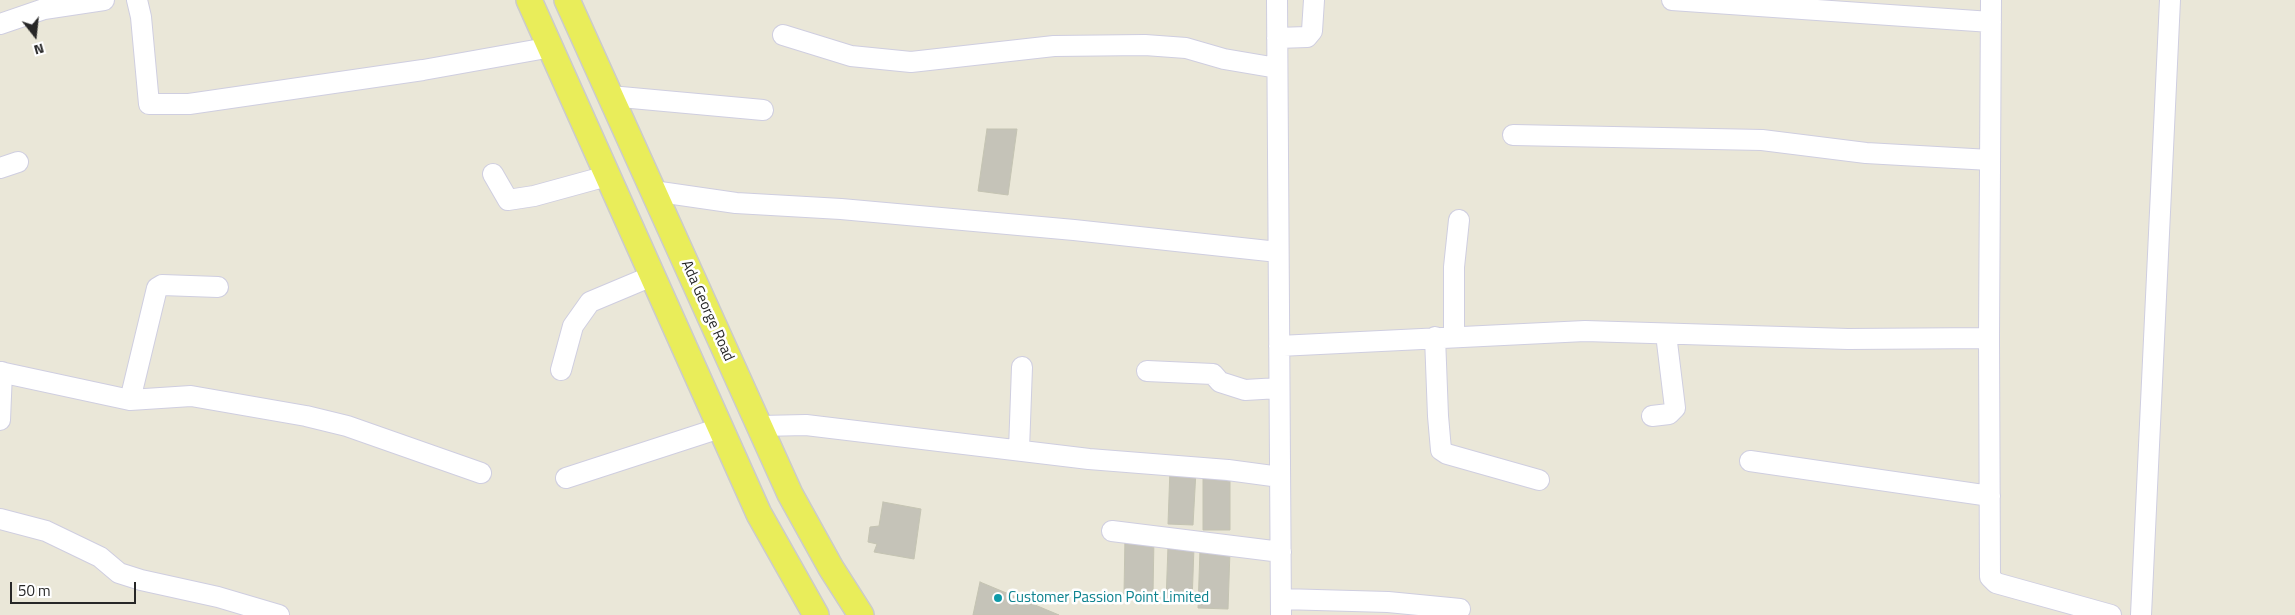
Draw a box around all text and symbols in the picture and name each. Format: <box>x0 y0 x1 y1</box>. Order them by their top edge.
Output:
north arrow <box>10 10 60 60</box>
text: N <box>32 38 47 61</box>
street label: Ada George Road <box>677 258 737 364</box>
scale bar <box>12 572 139 604</box>
text: 50 m <box>18 579 51 602</box>
place label: Customer Passion Point Limited <box>1008 589 1209 607</box>
marker: Customer Passion Point Limited <box>992 592 1004 604</box>

